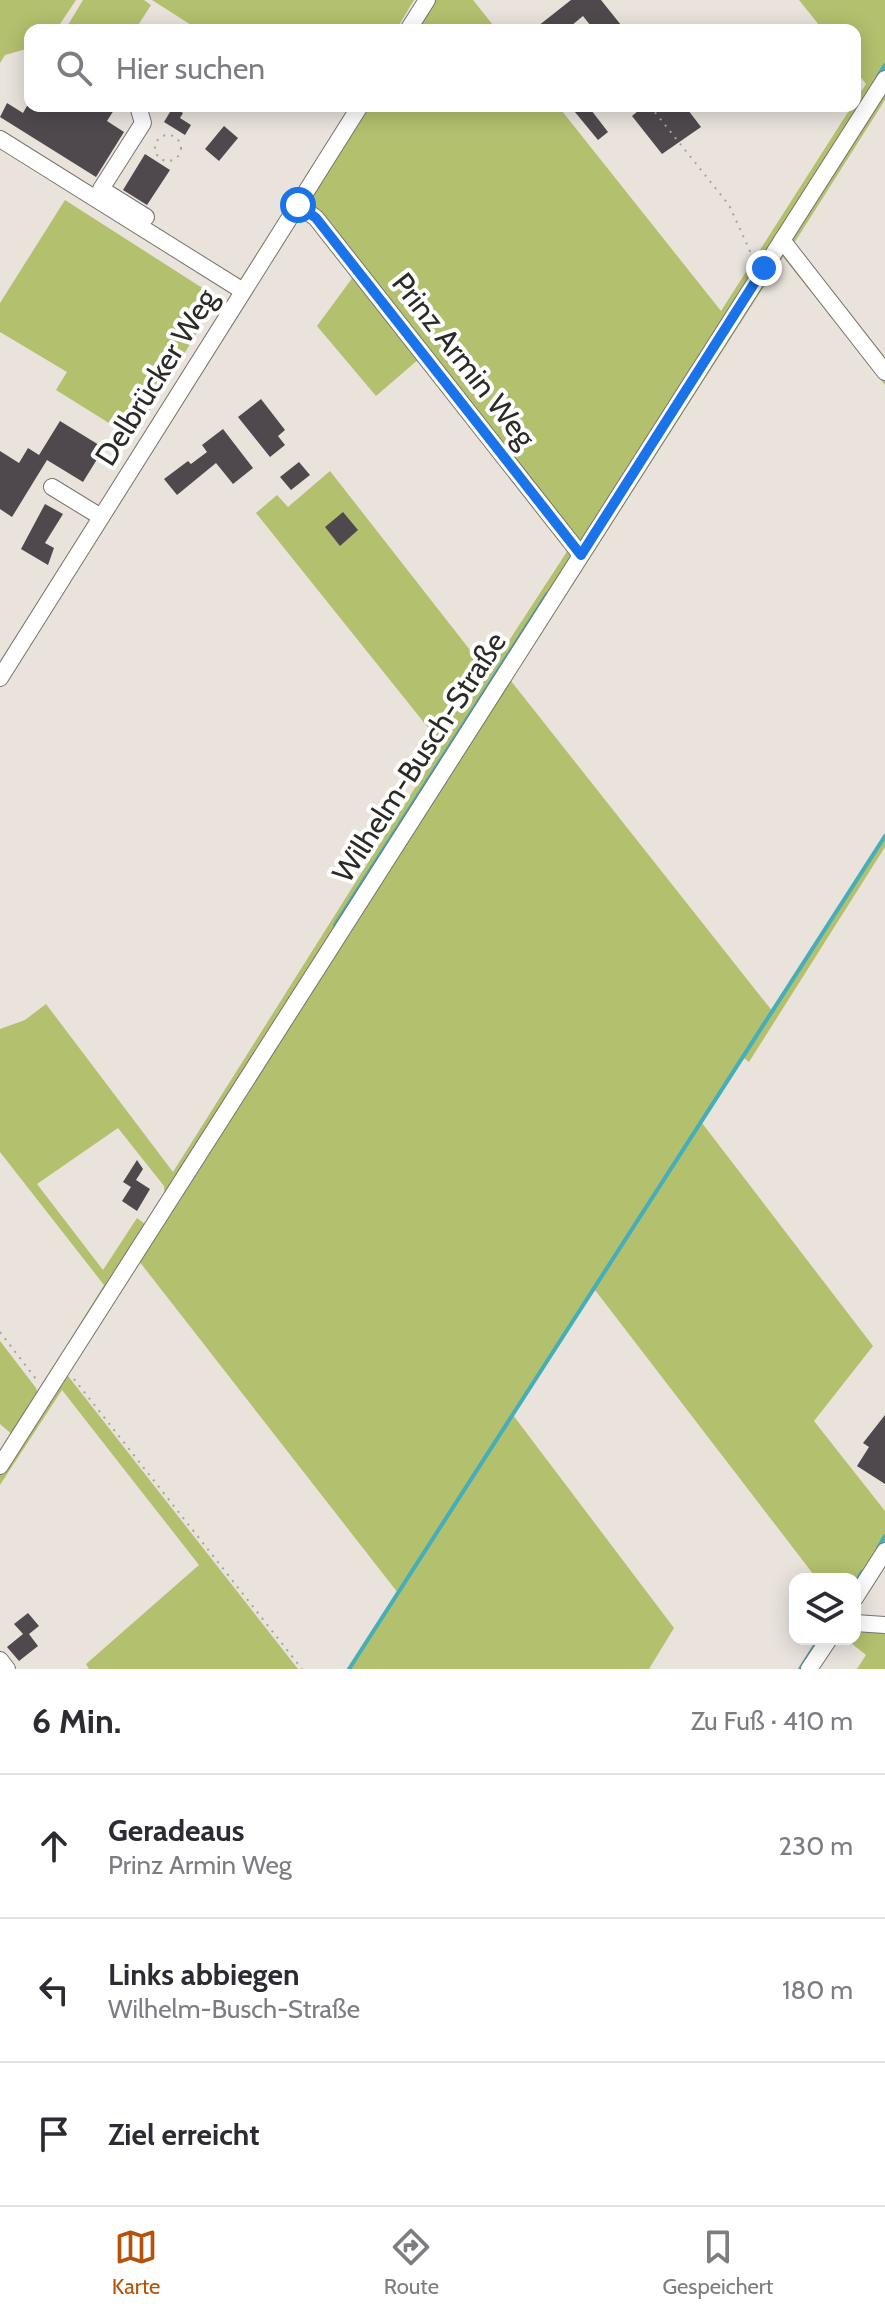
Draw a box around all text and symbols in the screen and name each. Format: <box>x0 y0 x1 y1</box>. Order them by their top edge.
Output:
search box <box>24 24 861 112</box>
icon: search <box>52 46 96 90</box>
text: Hier suchen <box>116 50 265 87</box>
route start <box>280 187 316 223</box>
route end <box>746 250 782 286</box>
street label: Prinz Armin Weg <box>384 265 545 456</box>
street label: Delbrücker Weg <box>87 281 226 472</box>
street label: Wilhelm-Busch-Straße <box>324 625 514 889</box>
map controls <box>789 1573 861 1645</box>
button: layers <box>789 1573 861 1645</box>
text: 6 Min. <box>32 1700 121 1742</box>
text: Zu Fuß · 410 m <box>691 1705 853 1737</box>
text: Geradeaus <box>108 1812 245 1849</box>
icon: ahead <box>32 1824 76 1868</box>
text: 230 m <box>779 1830 853 1862</box>
text: Prinz Armin Weg <box>108 1849 292 1881</box>
text: Links abbiegen <box>108 1956 300 1993</box>
icon: left <box>32 1968 76 2012</box>
text: 180 m <box>782 1974 853 2006</box>
text: Wilhelm-Busch-Straße <box>108 1993 360 2025</box>
icon: arrive <box>32 2112 76 2156</box>
text: Ziel erreicht <box>108 2116 259 2153</box>
tab: Karte <box>112 2225 160 2300</box>
tab: Route <box>384 2225 439 2300</box>
tab: Gespeichert <box>662 2225 773 2300</box>

